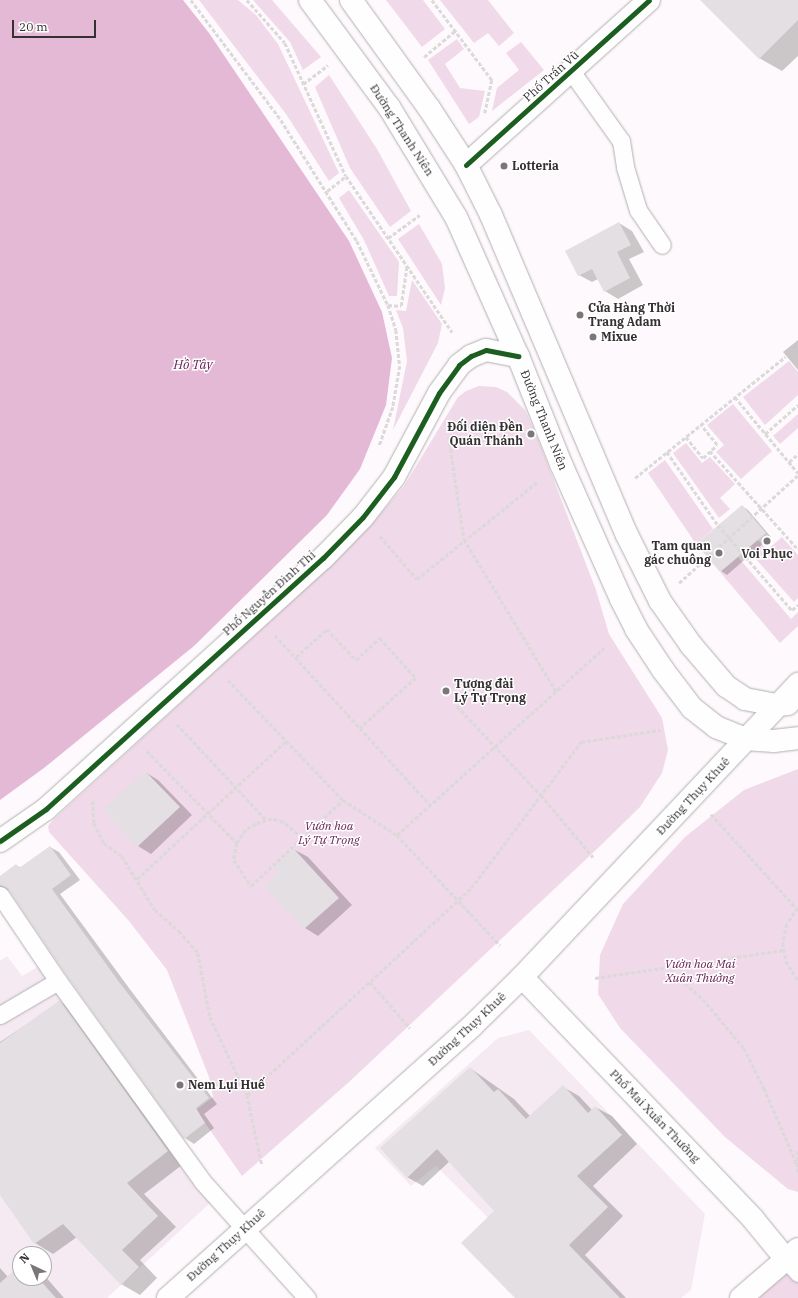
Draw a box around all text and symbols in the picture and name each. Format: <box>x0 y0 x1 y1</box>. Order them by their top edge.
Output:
scale bar <box>14 12 98 38</box>
text: 20 m <box>19 19 48 34</box>
street label: Phố Trấn Vũ <box>520 47 582 105</box>
street label: Đường Thanh Niên <box>367 81 437 179</box>
place label: Lotteria <box>512 159 559 173</box>
marker: Lotteria <box>499 161 509 171</box>
place label: Cửa Hàng Thời Trang Adam <box>588 301 675 329</box>
marker: Cửa Hàng Thời Trang Adam <box>575 310 585 320</box>
place label: Mixue <box>601 330 637 344</box>
marker: Mixue <box>588 332 598 342</box>
water label: Hồ Tây <box>174 357 212 373</box>
street label: Đường Thanh Niên <box>517 368 571 472</box>
place label: Đối diện Đền Quán Thánh <box>447 420 523 448</box>
marker: Đối diện Đền Quán Thánh <box>526 429 536 439</box>
marker: Voi Phục <box>762 536 772 546</box>
place label: Tam quan gác chuông <box>644 539 711 567</box>
street label: Phố Nguyễn Đình Thi <box>220 547 318 639</box>
place label: Voi Phục <box>741 547 793 561</box>
marker: Tam quan gác chuông <box>714 548 724 558</box>
place label: Tượng đài Lý Tự Trọng <box>454 677 526 705</box>
marker: Tượng đài Lý Tự Trọng <box>441 686 451 696</box>
street label: Đường Thụy Khuê <box>653 754 733 838</box>
park label: Vườn hoa Lý Tự Trọng <box>298 819 360 847</box>
park label: Vườn hoa Mai Xuân Thưởng <box>665 957 735 985</box>
street label: Đường Thụy Khuê <box>425 989 509 1069</box>
street label: Phố Mai Xuân Thưởng <box>607 1066 703 1166</box>
place label: Nem Lụi Huế <box>188 1078 265 1092</box>
marker: Nem Lụi Huế <box>175 1080 185 1090</box>
street label: Đường Thụy Khuê <box>184 1206 268 1284</box>
north arrow <box>12 1246 52 1286</box>
text: N <box>16 1250 32 1266</box>

